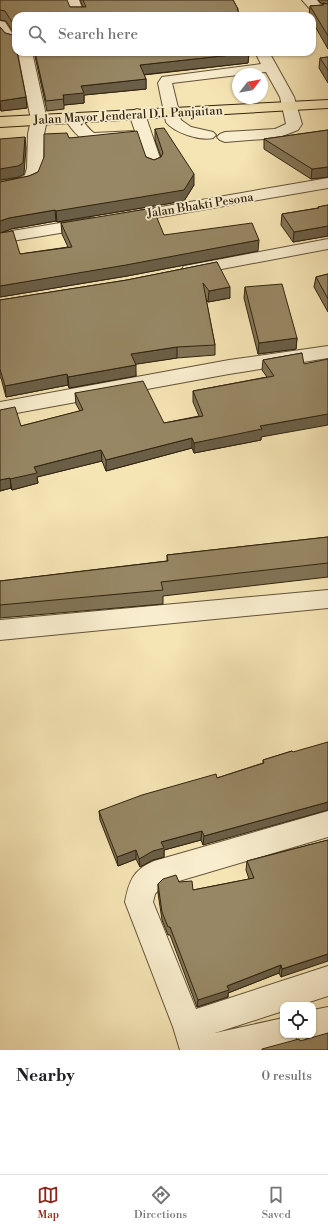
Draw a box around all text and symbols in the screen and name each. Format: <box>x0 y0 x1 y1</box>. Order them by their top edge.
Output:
search box <box>12 12 316 56</box>
icon: search <box>26 23 48 45</box>
text: Search here <box>58 25 138 44</box>
north arrow <box>232 68 268 104</box>
street label: Jalan Mayor Jenderal D.I. Panjaitan <box>32 103 223 128</box>
street label: Jalan Bhakti Pesona <box>145 190 255 221</box>
map controls <box>280 1002 316 1038</box>
button: locate <box>280 1002 316 1038</box>
text: Nearby <box>16 1065 75 1087</box>
text: 0 results <box>261 1068 312 1084</box>
tab: Map <box>37 1184 59 1222</box>
tab: Directions <box>134 1184 187 1222</box>
tab: Saved <box>262 1184 291 1222</box>

